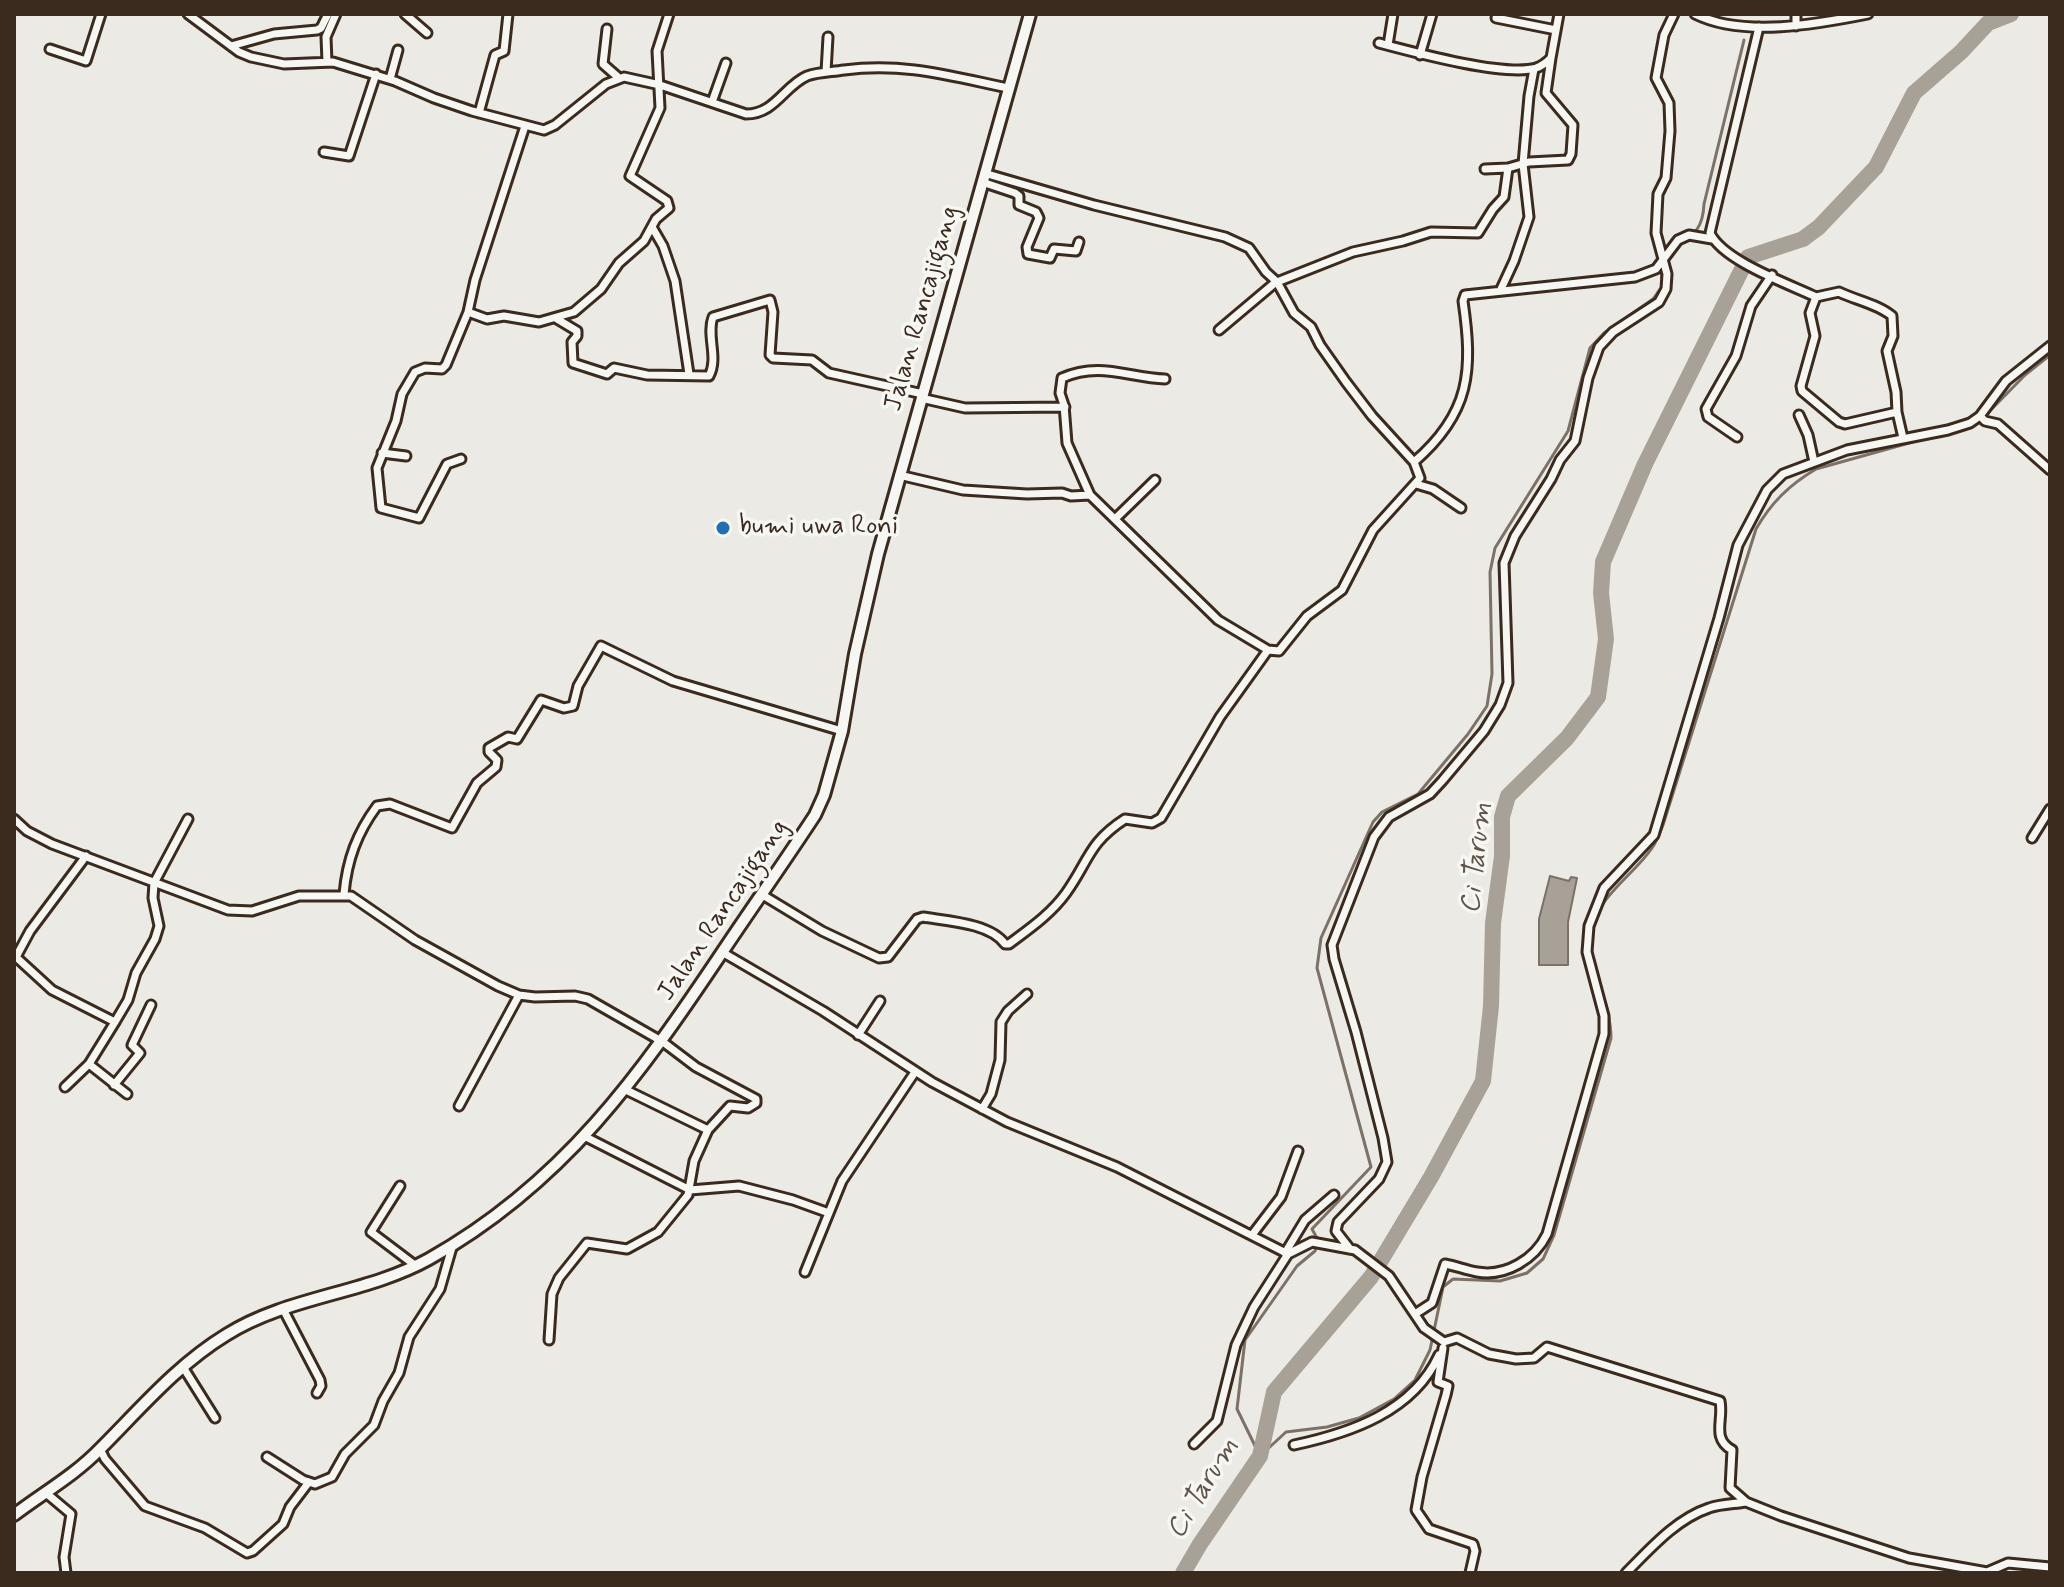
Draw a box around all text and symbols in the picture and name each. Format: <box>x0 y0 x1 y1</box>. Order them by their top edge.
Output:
street label: Jalan Rancajigang <box>879 203 967 415</box>
place label: bumi uwa Roni <box>739 512 898 544</box>
marker: bumi uwa Roni <box>714 519 732 537</box>
water label: Ci Tarum <box>1455 801 1501 915</box>
street label: Jalan Rancajigang <box>652 814 796 1008</box>
water label: Ci Tarum <box>1161 1432 1247 1546</box>

